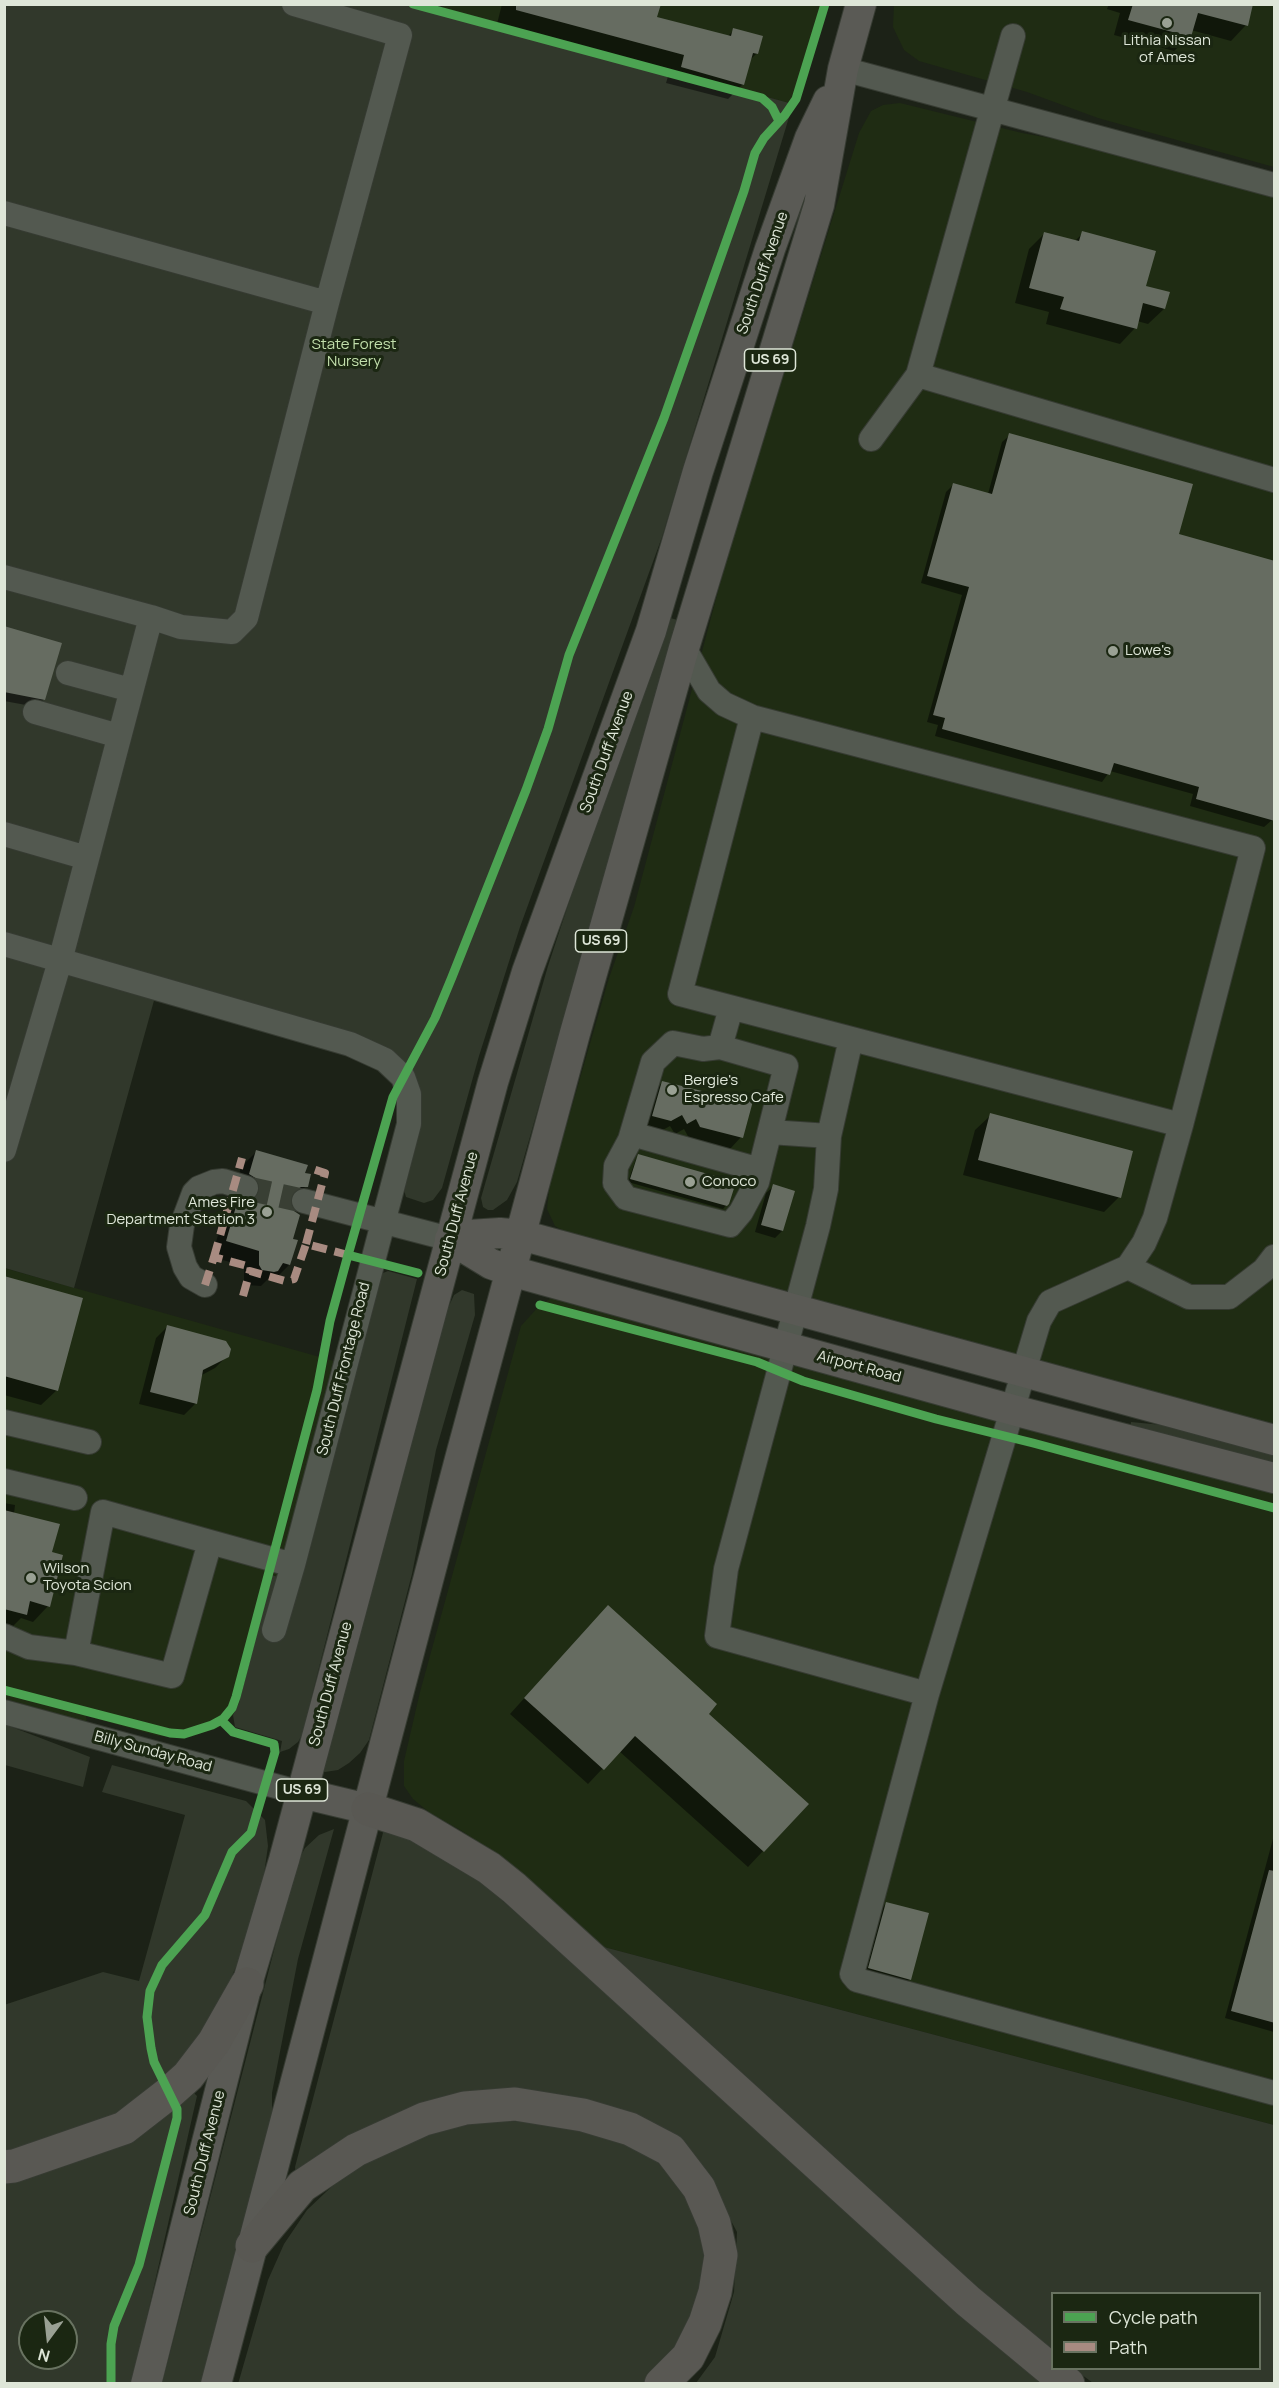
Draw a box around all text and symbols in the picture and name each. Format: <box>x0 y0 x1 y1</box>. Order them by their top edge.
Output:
marker: Lithia Nissan of Ames <box>1160 16 1174 30</box>
place label: Lithia Nissan of Ames <box>1123 32 1211 67</box>
street label: South Duff Avenue <box>734 209 792 337</box>
park label: State Forest Nursery <box>311 336 397 371</box>
road number: US 69 <box>744 349 796 371</box>
place label: Lowe's <box>1125 642 1171 660</box>
marker: Lowe's <box>1106 644 1120 658</box>
street label: South Duff Avenue <box>577 689 637 815</box>
road number: US 69 <box>576 930 626 952</box>
place label: Bergie's Espresso Cafe <box>684 1072 784 1107</box>
marker: Bergie's Espresso Cafe <box>665 1083 679 1097</box>
street label: South Duff Avenue <box>432 1150 482 1278</box>
place label: Conoco <box>702 1173 756 1191</box>
marker: Conoco <box>683 1175 697 1189</box>
place label: Ames Fire Department Station 3 <box>106 1194 255 1229</box>
marker: Ames Fire Department Station 3 <box>260 1205 274 1219</box>
street label: South Duff Frontage Road <box>314 1280 374 1458</box>
street label: Airport Road <box>815 1347 903 1387</box>
place label: Wilson Toyota Scion <box>43 1560 132 1595</box>
marker: Wilson Toyota Scion <box>24 1571 38 1585</box>
street label: South Duff Avenue <box>306 1620 356 1748</box>
street label: Billy Sunday Road <box>92 1728 214 1776</box>
road number: US 69 <box>276 1779 328 1801</box>
street label: South Duff Avenue <box>181 2089 229 2217</box>
legend <box>1051 2292 1261 2370</box>
text: Cycle path <box>1109 2305 1198 2329</box>
north arrow <box>18 2310 78 2370</box>
text: Path <box>1109 2335 1147 2359</box>
text: N <box>35 2343 52 2368</box>

